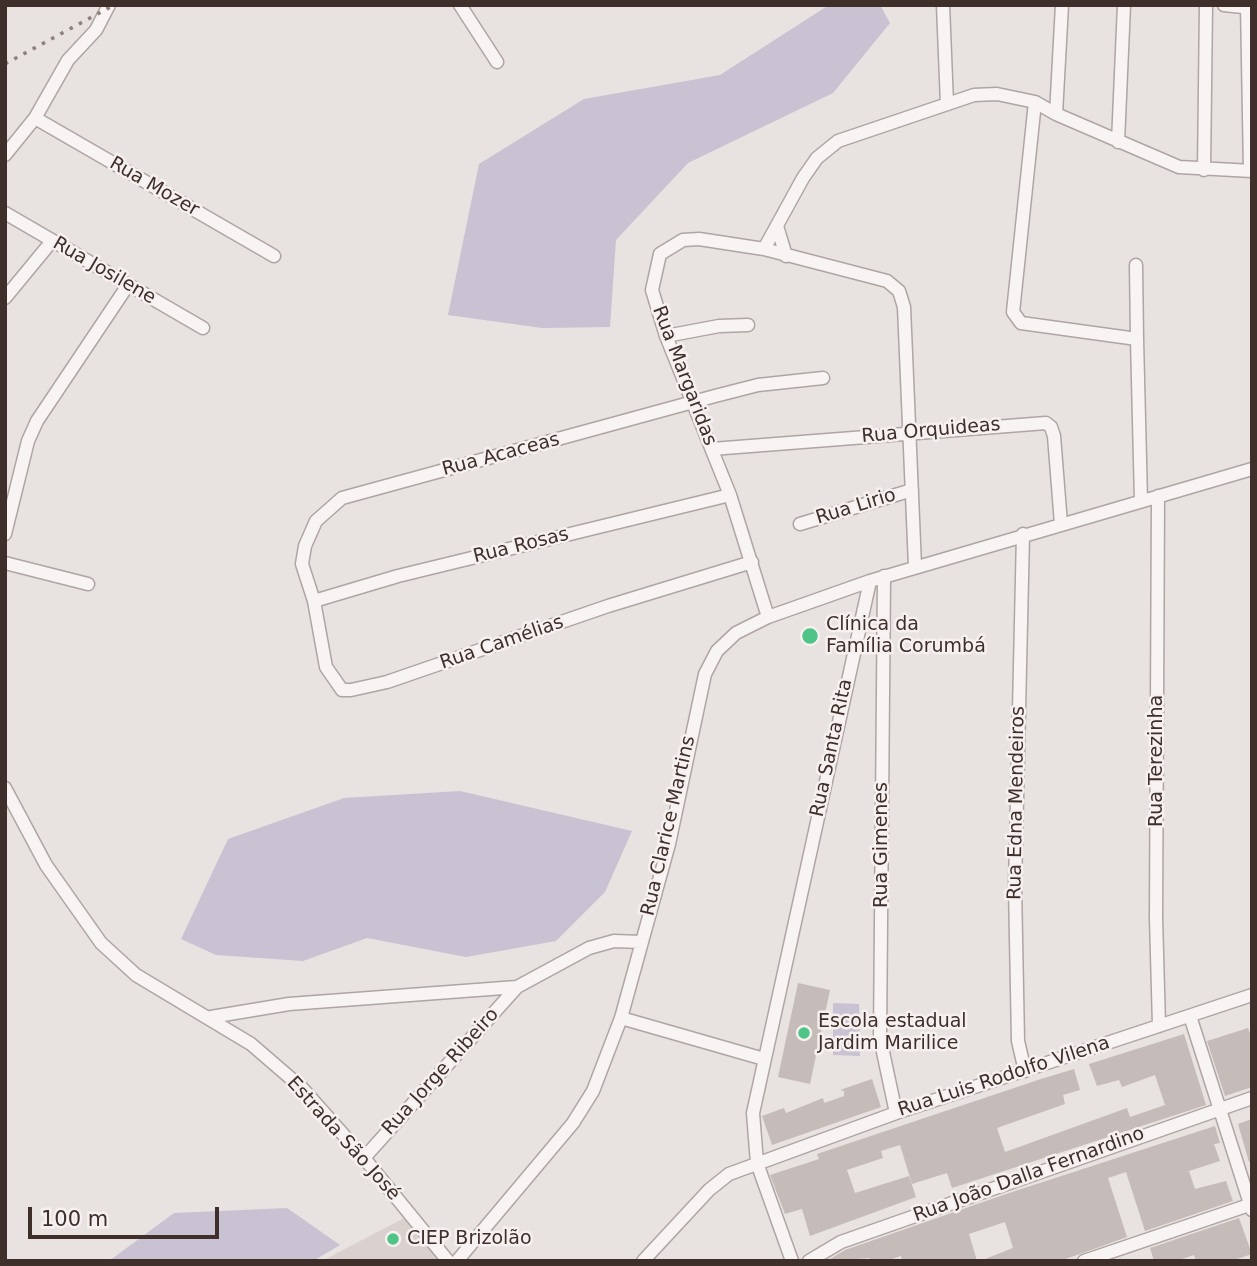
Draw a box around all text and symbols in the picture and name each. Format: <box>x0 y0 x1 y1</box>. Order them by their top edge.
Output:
street label: Rua Mozer <box>105 152 203 222</box>
street label: Rua Josilene <box>48 232 160 310</box>
street label: Rua Margaridas <box>647 303 721 449</box>
street label: Rua Orquideas <box>861 414 1001 448</box>
street label: Rua Acaceas <box>440 428 562 482</box>
street label: Rua Lirio <box>813 484 899 530</box>
street label: Rua Rosas <box>471 523 571 569</box>
street label: Rua Camélias <box>437 611 567 675</box>
place label: Clínica da Família Corumbá <box>826 614 986 658</box>
marker: Clínica da Família Corumbá <box>800 626 820 646</box>
street label: Rua Santa Rita <box>806 677 858 819</box>
street label: Rua Terezinha <box>1146 695 1168 827</box>
street label: Rua Edna Mendeiros <box>1004 706 1030 900</box>
street label: Rua Clarice Martins <box>637 734 701 918</box>
street label: Rua Gimenes <box>871 782 893 908</box>
street label: Rua Jorge Ribeiro <box>378 1004 504 1140</box>
place label: Escola estadual Jardim Marilice <box>818 1011 967 1055</box>
marker: Escola estadual Jardim Marilice <box>796 1025 812 1041</box>
street label: Rua Luis Rodolfo Vilena <box>895 1032 1113 1122</box>
street label: Estrada São José <box>281 1072 405 1206</box>
street label: Rua João Dalla Fernardino <box>910 1123 1148 1227</box>
scale bar <box>32 1192 222 1236</box>
text: 100 m <box>41 1207 108 1231</box>
place label: CIEP Brizolão <box>407 1228 532 1250</box>
marker: CIEP Brizolão <box>385 1231 401 1247</box>

